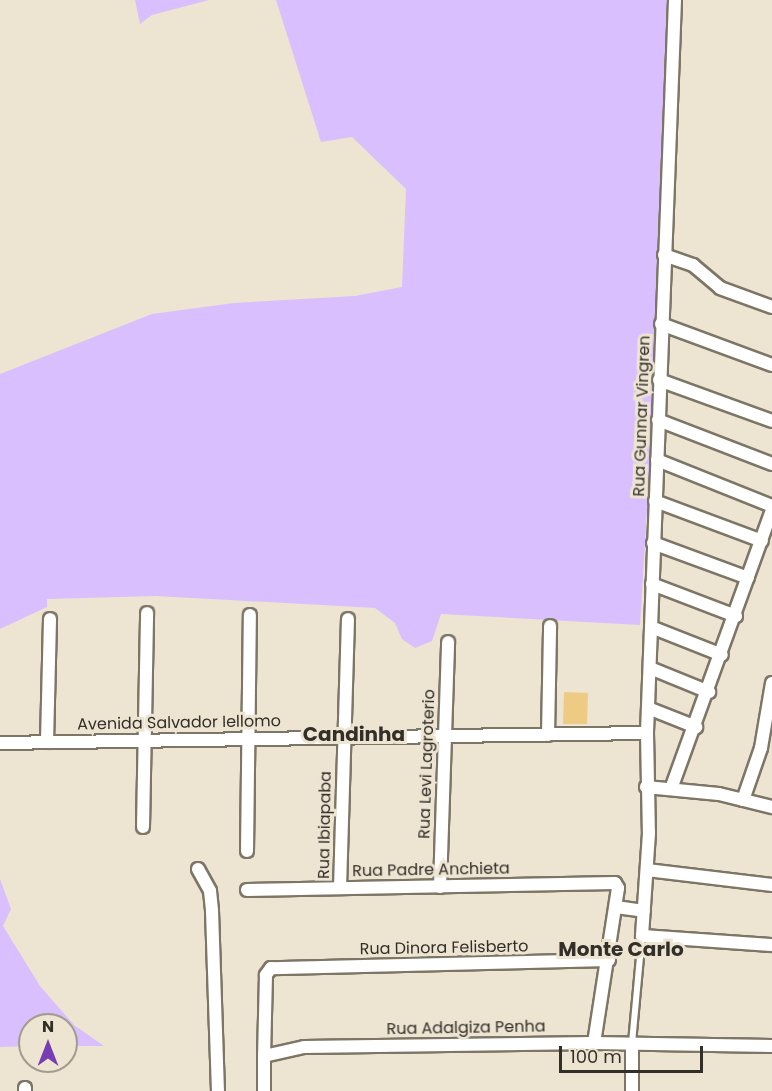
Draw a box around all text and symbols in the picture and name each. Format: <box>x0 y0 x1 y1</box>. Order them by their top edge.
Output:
street label: Rua Gunnar Vingren <box>630 335 654 497</box>
street label: Rua Levi Lagroterio <box>415 689 439 839</box>
street label: Avenida Salvador Iellomo <box>77 712 281 734</box>
district label: Candinha <box>303 722 405 746</box>
street label: Rua Ibiapaba <box>314 771 336 879</box>
street label: Rua Padre Anchieta <box>352 859 510 881</box>
street label: Rua Dinora Felisberto <box>359 937 529 959</box>
district label: Monte Carlo <box>558 937 684 961</box>
north arrow <box>18 1013 78 1073</box>
text: N <box>42 1015 54 1038</box>
street label: Rua Adalgiza Penha <box>386 1017 546 1039</box>
scale bar <box>562 1034 706 1072</box>
text: 100 m <box>570 1044 622 1069</box>

